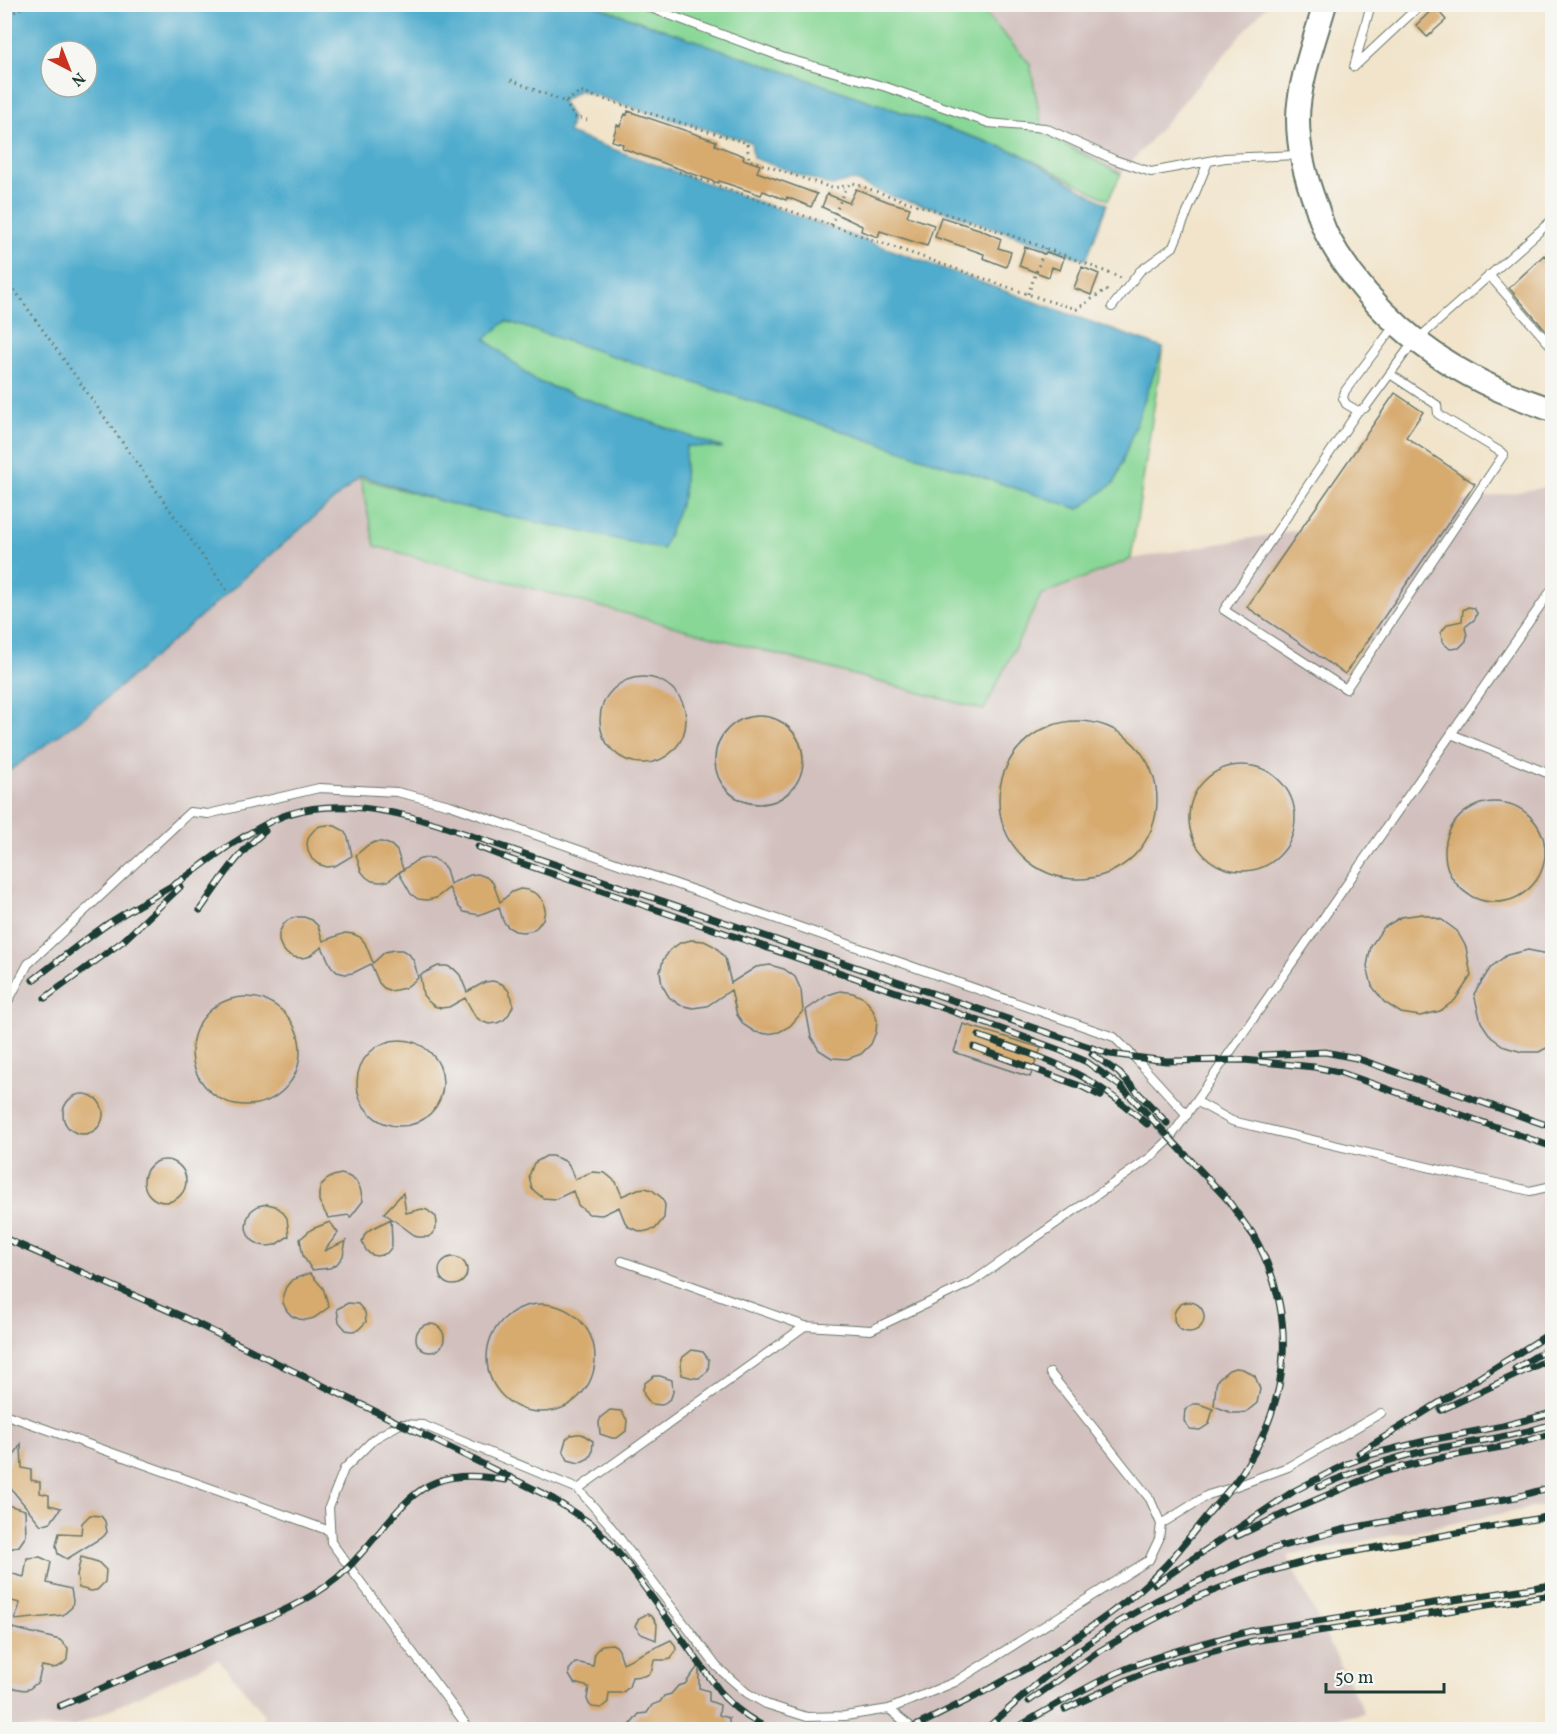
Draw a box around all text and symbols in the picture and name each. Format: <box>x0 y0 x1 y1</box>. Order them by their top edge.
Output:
north arrow <box>39 39 99 99</box>
text: N <box>66 67 89 91</box>
scale bar <box>1326 1656 1444 1694</box>
text: 50 m <box>1335 1666 1374 1691</box>

